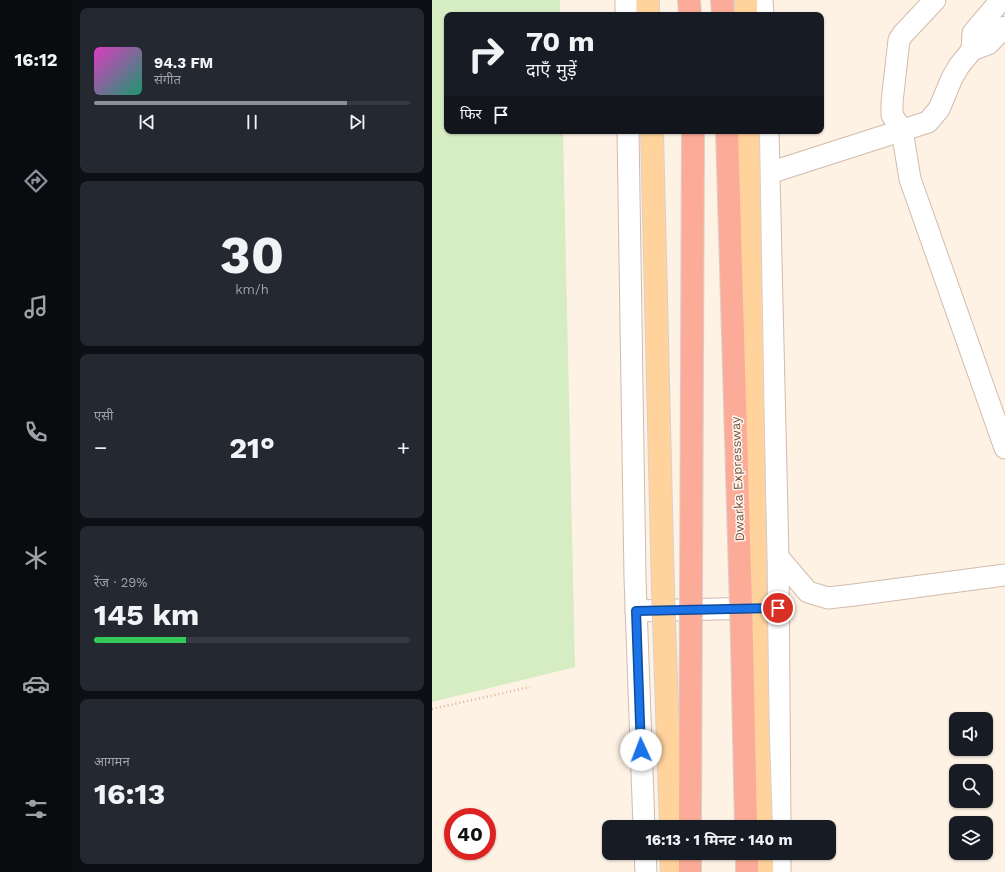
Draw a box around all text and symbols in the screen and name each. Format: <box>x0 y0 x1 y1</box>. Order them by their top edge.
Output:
text: 70 m <box>526 25 595 58</box>
icon: right <box>460 28 512 80</box>
text: 16:12 <box>15 49 57 70</box>
text: 94.3 FM <box>154 54 213 72</box>
text: दाएँ मुड़ें <box>526 59 577 80</box>
text: संगीत <box>154 72 181 87</box>
icon: arrive <box>490 104 512 126</box>
text: फिर <box>460 105 482 123</box>
icon: previous <box>136 111 158 133</box>
icon: pause <box>241 111 263 133</box>
icon: next <box>346 111 368 133</box>
icon: directions <box>22 167 50 195</box>
text: 30 <box>220 225 284 286</box>
text: km/h <box>235 282 269 297</box>
icon: music <box>22 293 50 321</box>
text: एसी <box>94 408 113 423</box>
street label: Dwarka Expressway <box>728 416 747 542</box>
icon: phone <box>22 418 50 446</box>
text: 21° <box>229 430 275 465</box>
text: − <box>94 435 107 460</box>
text: + <box>397 435 410 460</box>
icon: climate <box>22 544 50 572</box>
text: रेंज · 29% <box>94 575 148 590</box>
pin <box>761 591 795 625</box>
text: 145 km <box>94 597 199 632</box>
icon: arrive <box>767 597 789 619</box>
icon: car <box>22 670 50 698</box>
map controls <box>949 712 993 860</box>
button: sound <box>949 712 993 756</box>
position arrow <box>620 729 662 771</box>
text: आगमन <box>94 754 130 769</box>
button: search <box>949 764 993 808</box>
text: 16:13 <box>94 776 165 811</box>
icon: filters <box>22 795 50 823</box>
speed limit sign: 40 <box>444 808 496 860</box>
button: layers <box>949 816 993 860</box>
text: 16:13 · 1 मिनट · 140 m <box>645 831 793 849</box>

